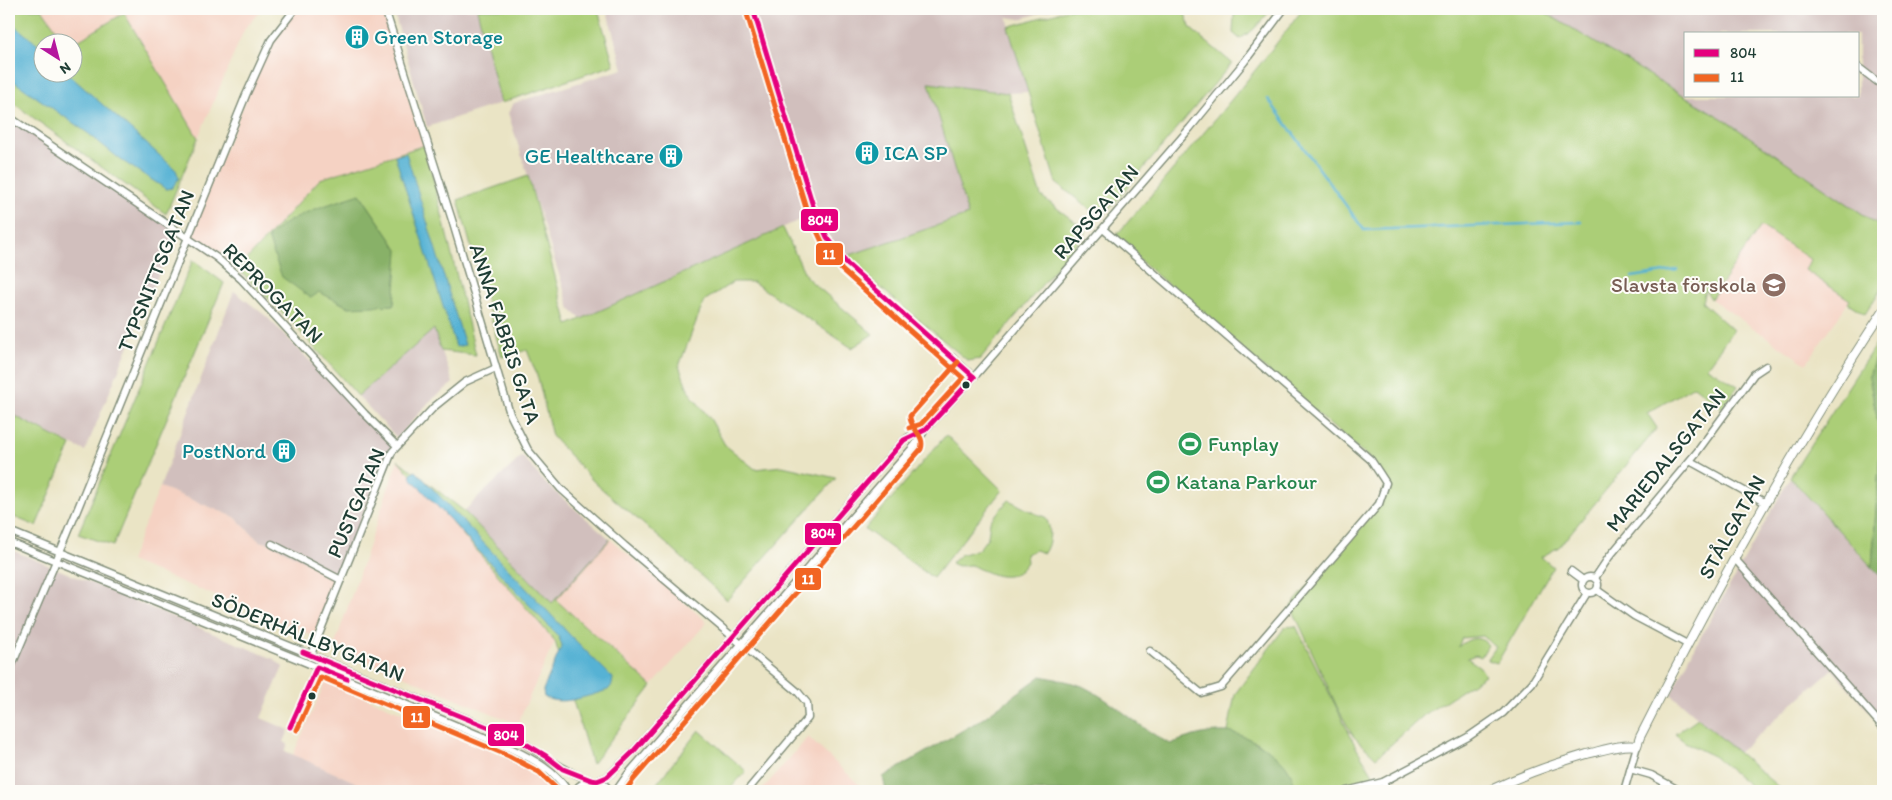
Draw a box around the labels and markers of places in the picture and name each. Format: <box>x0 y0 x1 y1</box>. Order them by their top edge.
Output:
building icon: Green Storage <box>344 24 370 50</box>
place label: Green Storage <box>374 24 503 49</box>
building icon: ICA SP <box>854 140 880 166</box>
place label: ICA SP <box>884 140 948 165</box>
place label: GE Healthcare <box>525 143 654 168</box>
building icon: GE Healthcare <box>658 143 684 169</box>
place label: Slavsta förskola <box>1611 272 1756 297</box>
school or university icon: Slavsta förskola <box>1761 272 1787 298</box>
unlabelled marker <box>961 380 971 390</box>
sports icon: Funplay <box>1177 431 1203 457</box>
place label: Funplay <box>1208 431 1279 456</box>
place label: PostNord <box>182 438 266 463</box>
building icon: PostNord <box>271 438 297 464</box>
sports icon: Katana Parkour <box>1145 469 1171 495</box>
place label: Katana Parkour <box>1176 469 1317 494</box>
unlabelled marker <box>307 691 317 701</box>

